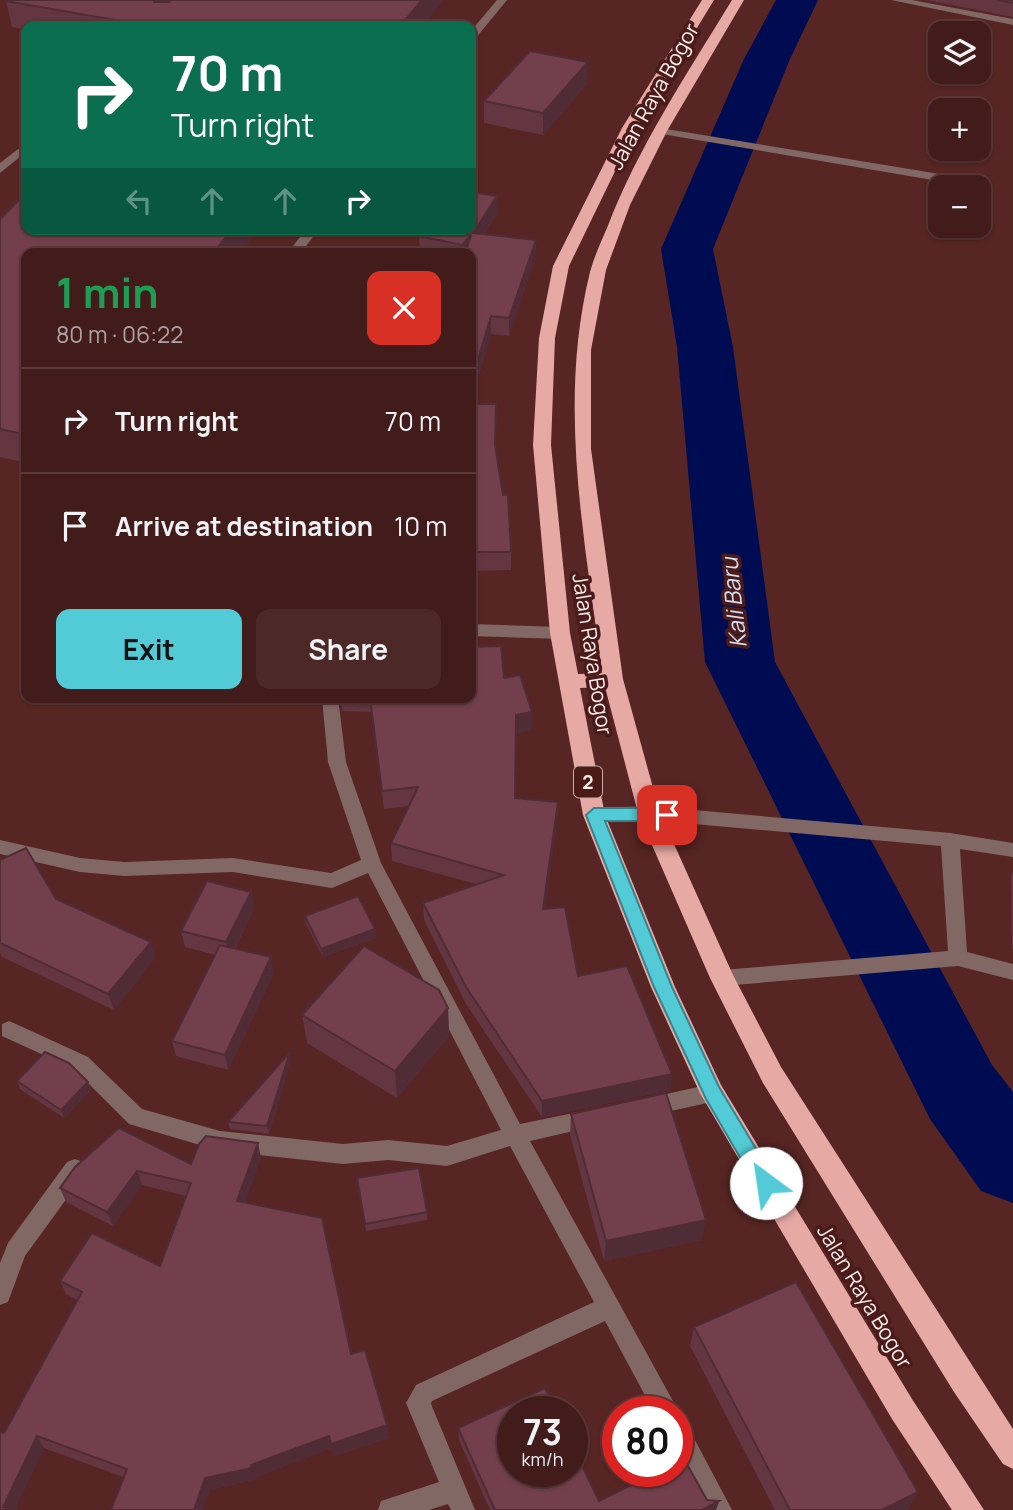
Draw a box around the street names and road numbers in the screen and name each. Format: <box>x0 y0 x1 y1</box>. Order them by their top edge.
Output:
street label: Jalan Raya Bogor <box>601 17 705 174</box>
street label: Jalan Raya Bogor <box>566 571 620 737</box>
road number: 2 <box>574 766 602 797</box>
street label: Jalan Raya Bogor <box>811 1219 919 1374</box>

